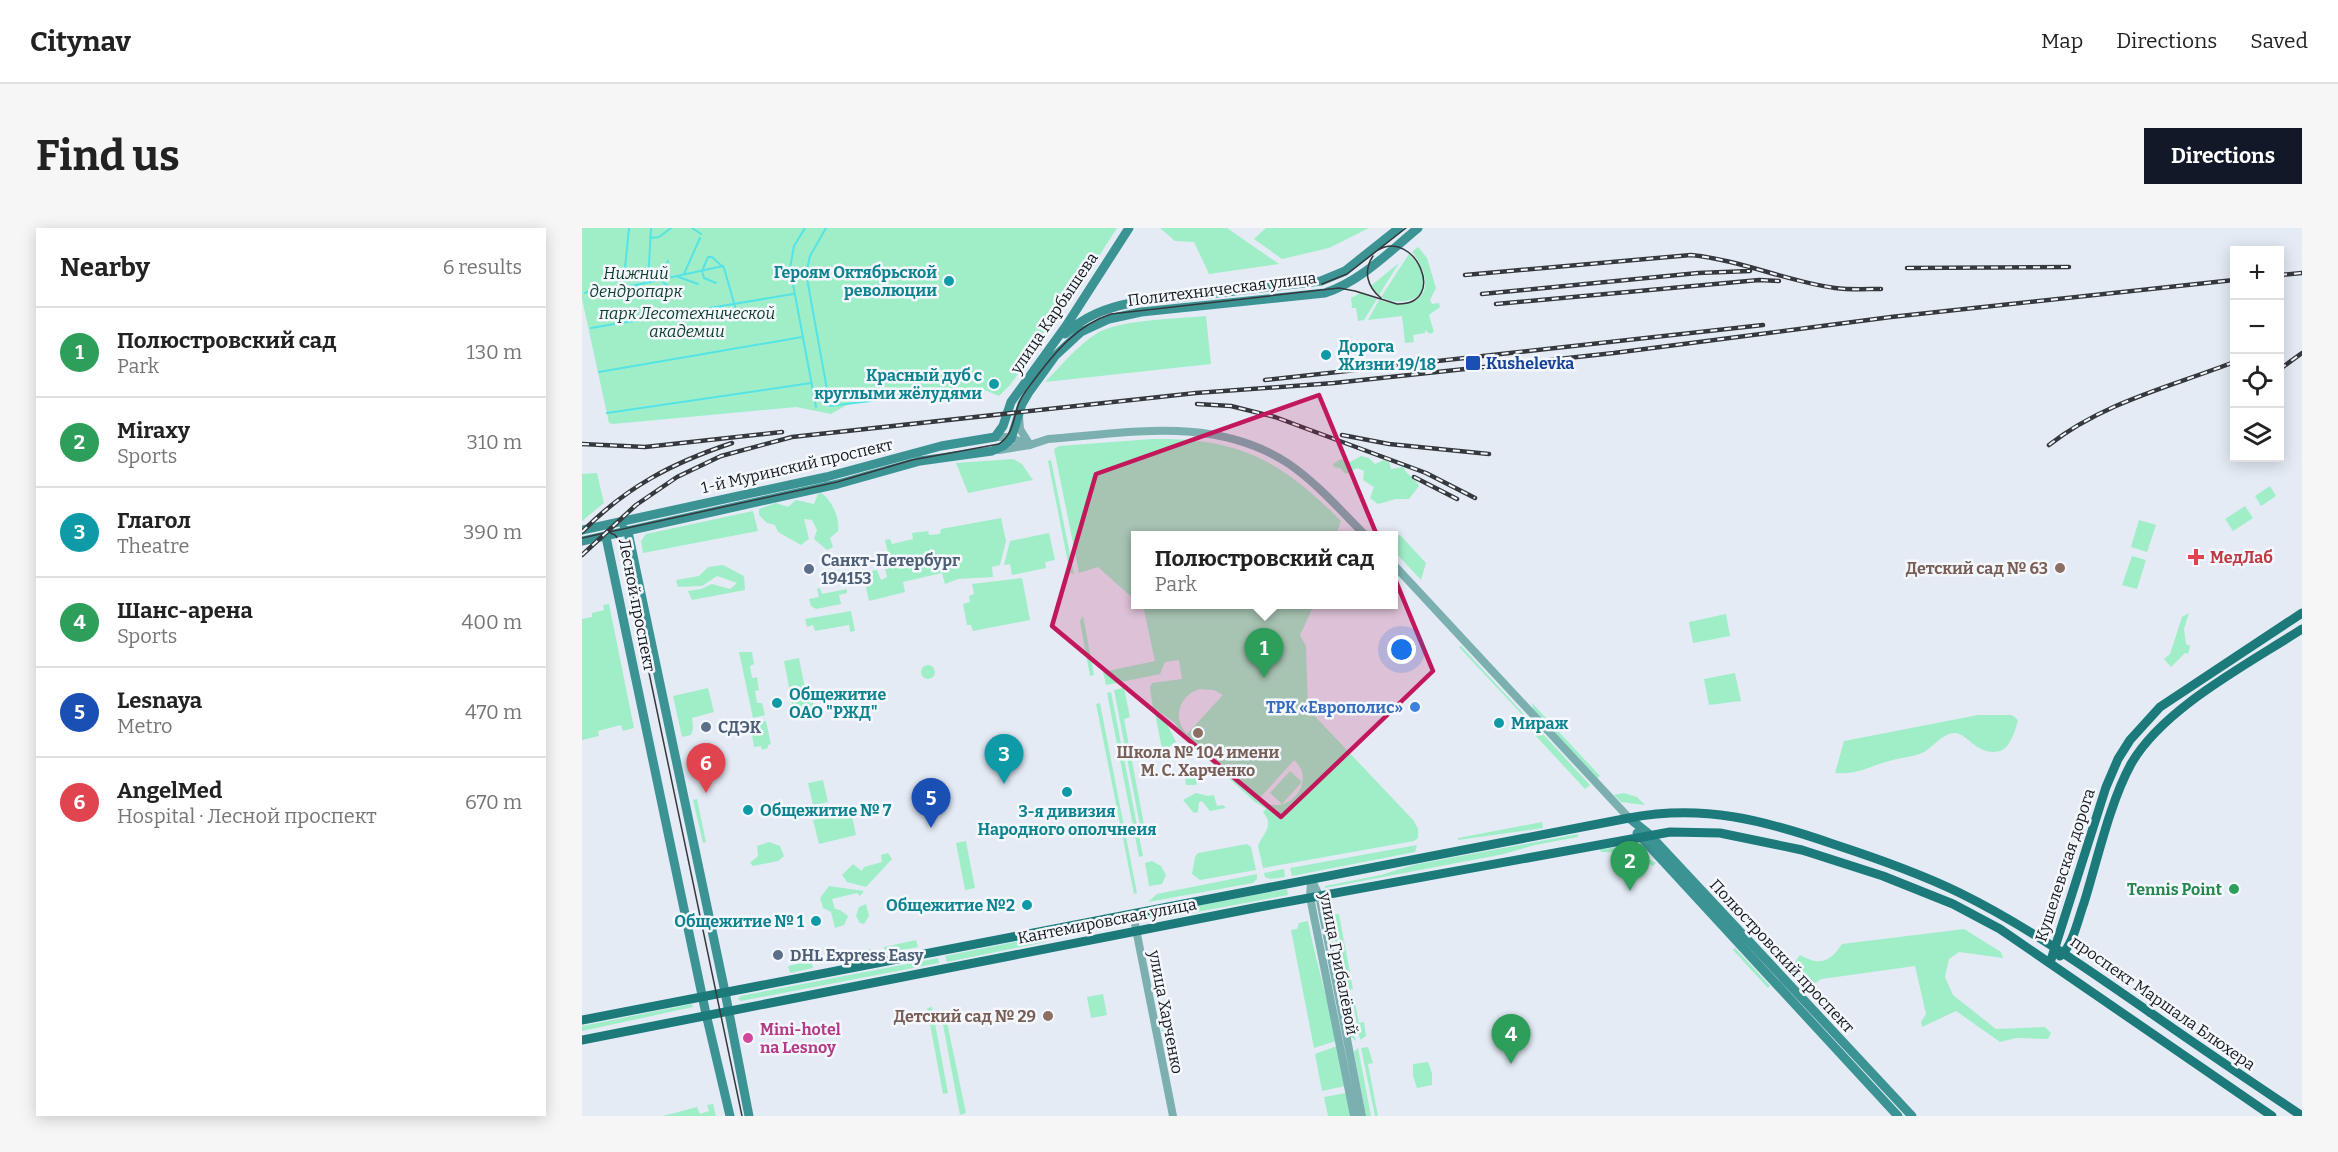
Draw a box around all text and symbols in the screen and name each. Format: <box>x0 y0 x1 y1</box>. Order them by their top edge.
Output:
text: Citynav <box>30 25 131 58</box>
text: Map <box>2041 28 2083 54</box>
text: Directions <box>2116 28 2217 54</box>
text: Saved <box>2250 28 2308 54</box>
button: Directions <box>2144 128 2302 184</box>
text: Find us <box>36 131 180 181</box>
map controls <box>2230 246 2284 462</box>
button: + <box>2230 246 2284 300</box>
street label: улица Карбышева <box>1006 249 1102 378</box>
text: Nearby <box>60 252 150 283</box>
text: 6 results <box>443 255 522 279</box>
place label: Героям Октябрьской революции <box>774 263 937 300</box>
park label: Нижний дендропарк <box>590 264 683 301</box>
street label: Политехническая улица <box>1126 268 1318 310</box>
marker: Героям Октябрьской революции <box>942 274 956 288</box>
button: − <box>2230 300 2284 354</box>
park label: парк Лесотехнической академии <box>598 304 775 341</box>
text: Полюстровский сад <box>117 327 336 354</box>
place label: Дорога Жизни 19/18 <box>1338 337 1436 374</box>
text: 1 <box>75 340 84 364</box>
text: 130 m <box>467 340 522 364</box>
marker: Дорога Жизни 19/18 <box>1319 348 1333 362</box>
text: Park <box>117 354 159 378</box>
marker: Kushelevka <box>1464 354 1482 372</box>
place label: Kushelevka <box>1486 354 1574 373</box>
button: locate <box>2230 354 2284 408</box>
place label: Красный дуб с круглыми жёлудями <box>814 366 982 403</box>
marker: Красный дуб с круглыми жёлудями <box>987 377 1001 391</box>
button: layers <box>2230 408 2284 462</box>
text: Miraxy <box>117 417 190 444</box>
text: 2 <box>74 430 85 454</box>
text: 310 m <box>467 430 522 454</box>
street label: 1-й Муринский проспект <box>699 435 895 497</box>
text: Sports <box>117 444 177 468</box>
text: Глагол <box>117 507 191 534</box>
text: 3 <box>74 520 85 544</box>
text: 390 m <box>463 520 522 544</box>
popup <box>1131 531 1398 609</box>
text: Theatre <box>117 534 189 558</box>
street label: Лесной проспект <box>615 537 659 673</box>
text: Полюстровский сад <box>1155 545 1374 572</box>
marker: МедЛаб <box>2187 548 2205 566</box>
place label: МедЛаб <box>2210 548 2273 567</box>
place label: Санкт-Петербург 194153 <box>821 551 960 588</box>
place label: Детский сад № 63 <box>1906 559 2048 578</box>
marker: Детский сад № 63 <box>2053 561 2067 575</box>
marker: Санкт-Петербург 194153 <box>802 562 816 576</box>
text: Park <box>1155 572 1197 596</box>
text: Шанс-арена <box>117 597 253 624</box>
text: 4 <box>73 610 86 634</box>
text: 400 m <box>462 610 522 634</box>
text: Sports <box>117 624 177 648</box>
pin: 1 <box>1244 628 1284 678</box>
your location <box>1387 635 1416 664</box>
place label: Общежитие ОАО "РЖД" <box>789 685 886 722</box>
text: Lesnaya <box>117 687 202 714</box>
marker: Общежитие ОАО "РЖД" <box>770 696 784 710</box>
place label: ТРК «Европолис» <box>1266 698 1403 717</box>
text: 5 <box>74 700 85 724</box>
text: 470 m <box>465 700 522 724</box>
marker: ТРК «Европолис» <box>1408 700 1422 714</box>
text: Metro <box>117 714 173 738</box>
place label: Мираж <box>1511 714 1568 733</box>
marker: Мираж <box>1492 716 1506 730</box>
place label: СДЭК <box>718 718 762 737</box>
marker: СДЭК <box>699 720 713 734</box>
marker: Школа № 104 имени М. С. Харченко <box>1191 726 1205 740</box>
pin: 3 <box>984 734 1024 784</box>
place label: Школа № 104 имени М. С. Харченко <box>1117 743 1280 780</box>
pin: 6 <box>686 744 726 793</box>
text: AngelMed <box>117 777 222 804</box>
pin: 5 <box>912 778 950 828</box>
marker: 3-я дивизия Народного ополчнеия <box>1060 785 1074 799</box>
street label: Кушелевская дорога <box>2031 786 2099 944</box>
text: 6 <box>74 790 85 814</box>
text: 670 m <box>465 790 522 814</box>
place label: Общежитие № 7 <box>760 801 892 820</box>
place label: 3-я дивизия Народного ополчнеия <box>978 802 1156 839</box>
marker: Общежитие № 7 <box>741 803 755 817</box>
text: Hospital · Лесной проспект <box>117 804 377 828</box>
pin: 2 <box>1610 842 1650 891</box>
street label: Полюстровский проспект <box>1706 875 1858 1037</box>
place label: Tennis Point <box>2127 880 2223 899</box>
marker: Tennis Point <box>2227 882 2241 896</box>
street label: улица Грибалёвой <box>1316 890 1362 1037</box>
street label: Кантемировская улица <box>1016 894 1198 948</box>
place label: Общежитие №2 <box>886 896 1015 915</box>
marker: Общежитие №2 <box>1020 898 1034 912</box>
place label: Общежитие № 1 <box>674 912 804 931</box>
marker: Общежитие № 1 <box>809 914 823 928</box>
street label: проспект Маршала Блюхера <box>2067 932 2259 1074</box>
place label: DHL Express Easy <box>790 946 924 965</box>
marker: DHL Express Easy <box>771 948 785 962</box>
street label: улица Харченко <box>1145 948 1187 1075</box>
place label: Детский сад № 29 <box>894 1007 1036 1026</box>
marker: Детский сад № 29 <box>1041 1009 1055 1023</box>
pin: 4 <box>1492 1014 1530 1064</box>
place label: Mini-hotel na Lesnoy <box>760 1020 841 1057</box>
marker: Mini-hotel na Lesnoy <box>741 1031 755 1045</box>

